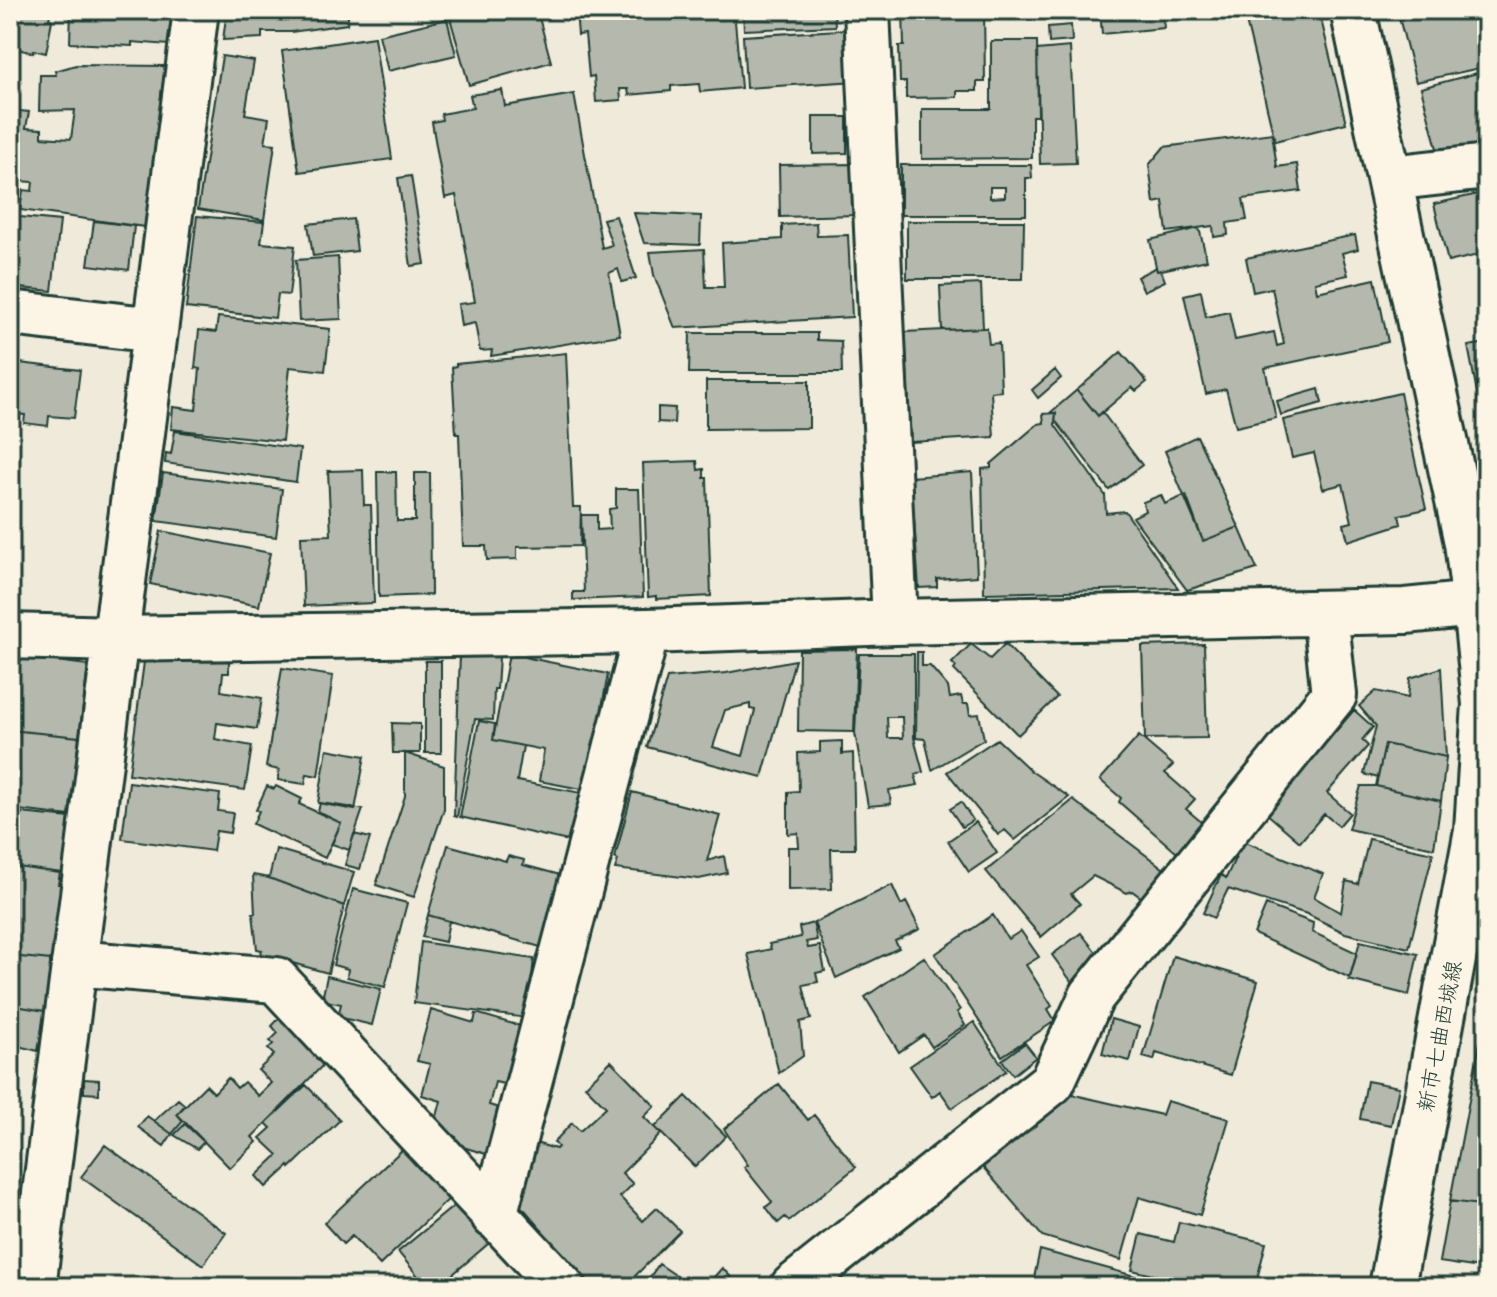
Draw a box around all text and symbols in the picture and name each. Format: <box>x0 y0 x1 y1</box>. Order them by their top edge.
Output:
street label: 新市七曲西城線 <box>1413 958 1468 1114</box>

